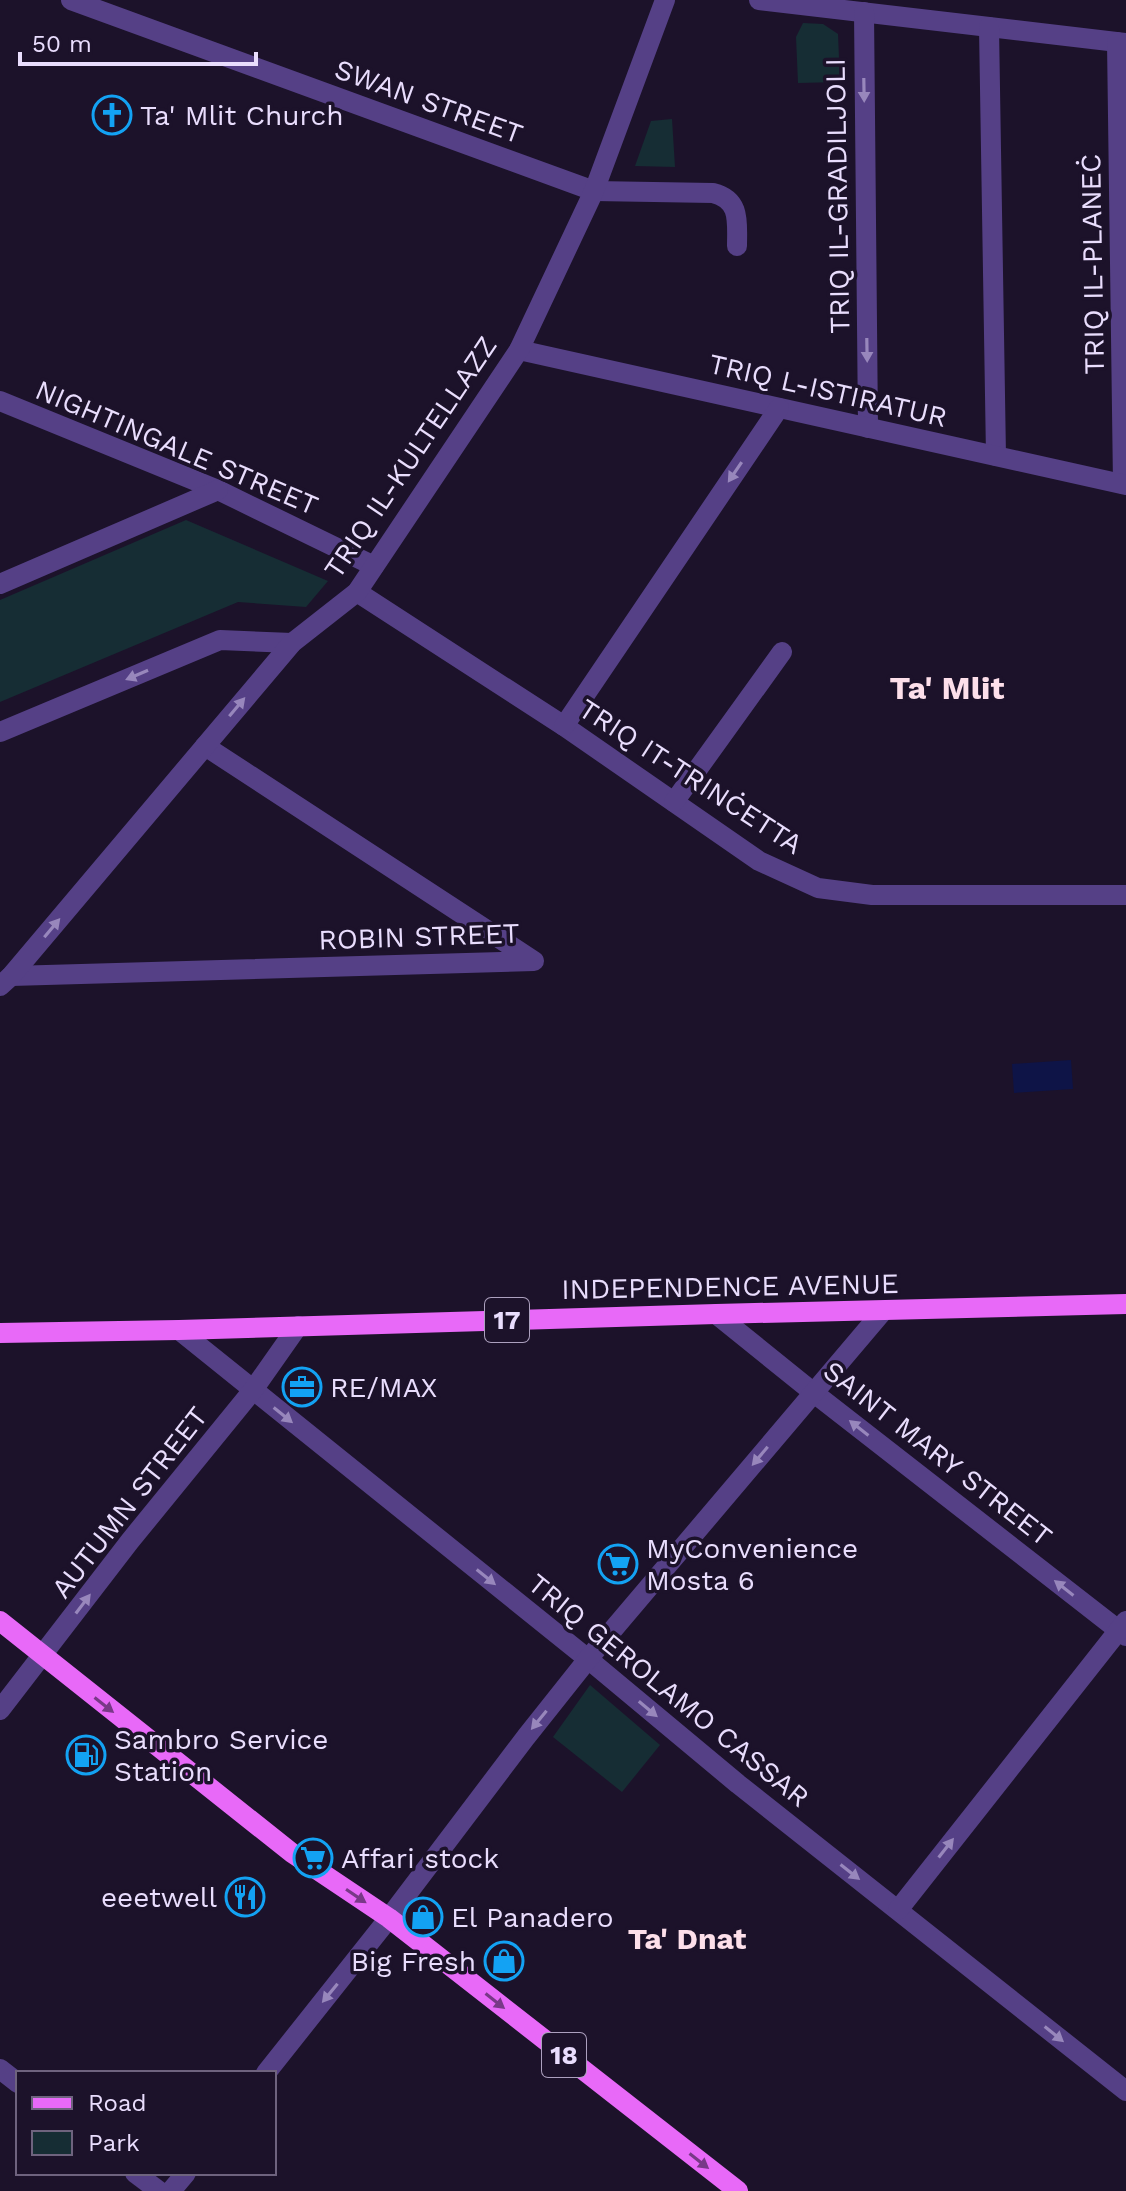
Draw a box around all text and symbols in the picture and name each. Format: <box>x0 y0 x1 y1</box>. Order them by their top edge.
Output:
scale bar <box>20 16 256 66</box>
text: 50 m <box>32 30 92 58</box>
street label: SWAN STREET <box>330 52 527 151</box>
street label: TRIQ IL-GRADILJOLI <box>819 58 856 334</box>
one-way arrow <box>858 78 871 103</box>
church icon: Ta' Mlit Church <box>91 94 133 136</box>
place label: Ta' Mlit Church <box>140 99 344 132</box>
street label: TRIQ IL-PLANEĊ <box>1074 153 1111 375</box>
street label: TRIQ IL-KULTELLAZZ <box>317 330 504 584</box>
one-way arrow <box>861 338 873 363</box>
street label: TRIQ L-ISTIRATUR <box>706 347 950 434</box>
street label: NIGHTINGALE STREET <box>31 373 323 522</box>
one-way arrow <box>728 462 743 483</box>
one-way arrow <box>125 668 149 681</box>
district label: Ta' Mlit <box>890 669 1004 707</box>
street label: TRIQ IT-TRINĊETTA <box>573 692 809 861</box>
one-way arrow <box>228 698 245 718</box>
street label: ROBIN STREET <box>318 916 520 957</box>
one-way arrow <box>43 918 60 938</box>
street label: INDEPENDENCE AVENUE <box>561 1267 899 1306</box>
road number: 17 <box>485 1298 529 1342</box>
street label: SAINT MARY STREET <box>817 1354 1059 1553</box>
office icon: RE/MAX <box>281 1366 323 1408</box>
place label: RE/MAX <box>330 1371 437 1404</box>
street label: AUTUMN STREET <box>44 1400 214 1605</box>
one-way arrow <box>273 1406 293 1422</box>
one-way arrow <box>849 1420 869 1437</box>
one-way arrow <box>752 1446 769 1466</box>
place label: MyConvenience Mosta 6 <box>646 1532 858 1597</box>
supermarket icon: MyConvenience Mosta 6 <box>597 1543 639 1585</box>
street label: TRIQ GEROLAMO CASSAR <box>522 1567 816 1814</box>
one-way arrow <box>476 1569 496 1585</box>
one-way arrow <box>1054 1580 1074 1596</box>
one-way arrow <box>74 1594 90 1615</box>
one-way arrow <box>94 1696 114 1712</box>
one-way arrow <box>638 1700 658 1717</box>
one-way arrow <box>531 1710 548 1730</box>
place label: Sambro Service Station <box>114 1723 328 1788</box>
fuel station icon: Sambro Service Station <box>65 1734 107 1776</box>
supermarket icon: Affari stock <box>292 1837 334 1879</box>
one-way arrow <box>938 1838 954 1858</box>
place label: Affari stock <box>341 1842 499 1875</box>
one-way arrow <box>840 1864 861 1880</box>
restaurant icon: eeetwell <box>224 1876 266 1918</box>
place label: eeetwell <box>101 1881 217 1914</box>
one-way arrow <box>345 1888 366 1903</box>
shop icon: El Panadero <box>402 1896 444 1938</box>
place label: El Panadero <box>451 1901 614 1934</box>
district label: Ta' Dnat <box>628 1921 746 1956</box>
shop icon: Big Fresh <box>483 1940 525 1982</box>
place label: Big Fresh <box>351 1945 476 1978</box>
one-way arrow <box>322 1983 338 2003</box>
one-way arrow <box>485 1992 505 2008</box>
one-way arrow <box>1044 2025 1064 2042</box>
road number: 18 <box>542 2033 586 2077</box>
legend <box>16 2071 276 2175</box>
text: Road <box>88 2089 147 2117</box>
text: Park <box>88 2129 140 2157</box>
one-way arrow <box>689 2152 709 2168</box>

